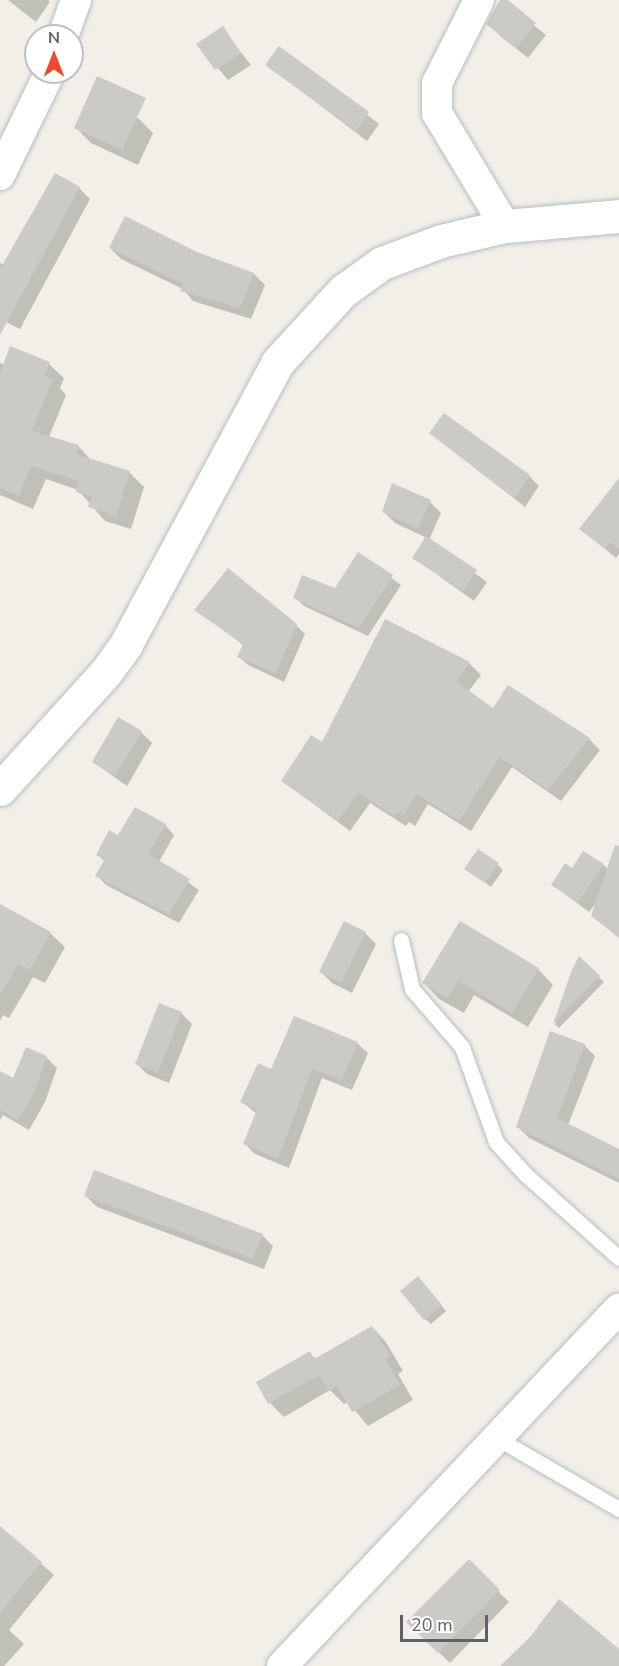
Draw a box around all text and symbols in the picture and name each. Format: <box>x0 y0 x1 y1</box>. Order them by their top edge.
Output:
north arrow <box>24 24 84 84</box>
text: N <box>48 27 60 49</box>
scale bar <box>403 1603 492 1641</box>
text: 20 m <box>411 1613 453 1637</box>

